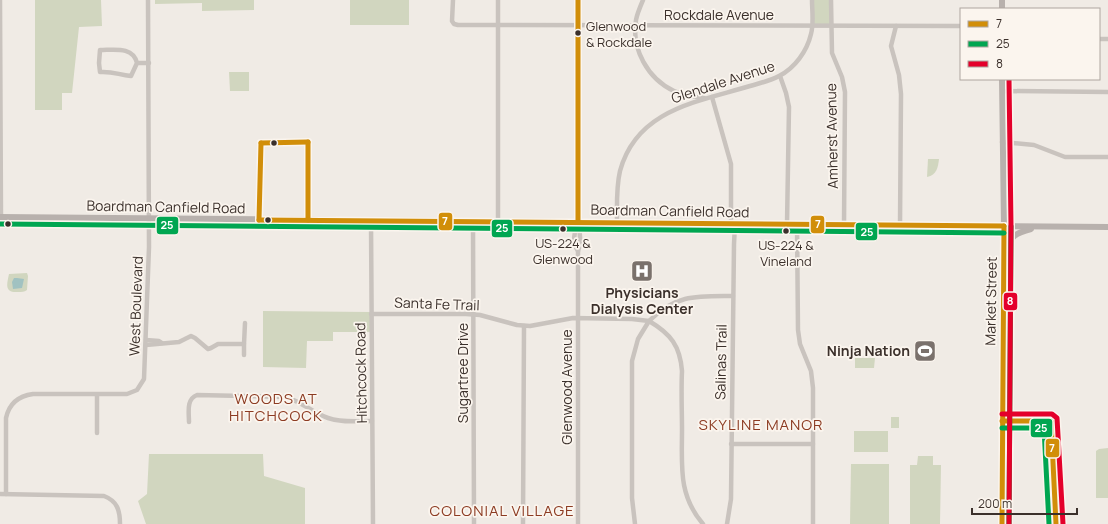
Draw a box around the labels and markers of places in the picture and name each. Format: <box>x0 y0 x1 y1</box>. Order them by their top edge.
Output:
place label: Glenwood & Rockdale <box>586 17 652 51</box>
marker: Glenwood & Rockdale <box>573 28 583 38</box>
unlabelled marker <box>269 138 279 148</box>
unlabelled marker <box>263 215 273 225</box>
unlabelled marker <box>3 219 13 229</box>
marker: US-224 & Glenwood <box>558 224 568 234</box>
marker: US-224 & Vineland <box>781 226 791 236</box>
place label: US-224 & Glenwood <box>533 234 593 268</box>
place label: US-224 & Vineland <box>758 236 814 270</box>
hospital icon: Physicians Dialysis Center <box>629 258 655 284</box>
place label: Physicians Dialysis Center <box>591 283 694 318</box>
sports icon: Ninja Nation <box>912 338 938 364</box>
place label: Ninja Nation <box>827 341 910 360</box>

